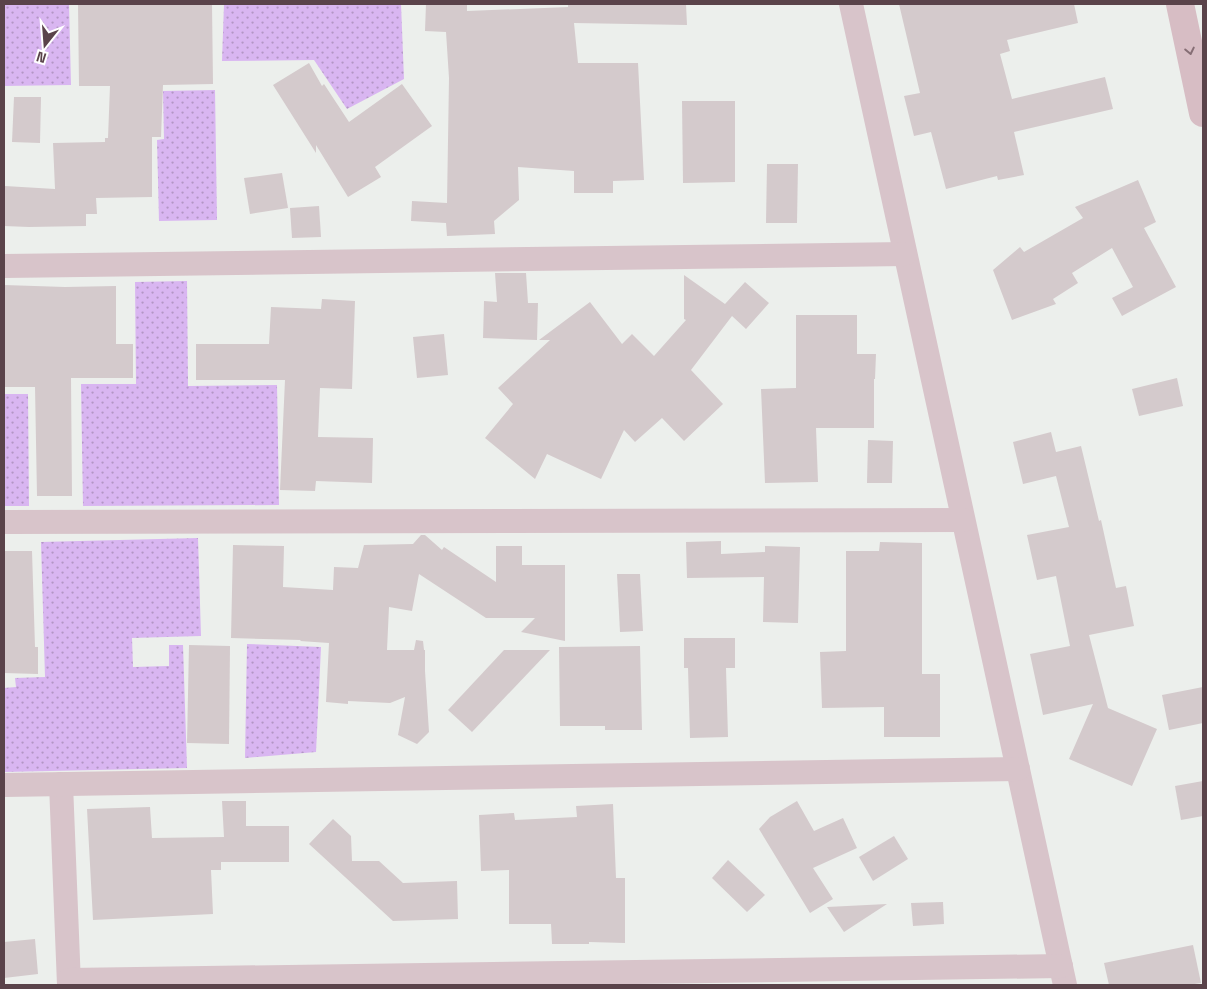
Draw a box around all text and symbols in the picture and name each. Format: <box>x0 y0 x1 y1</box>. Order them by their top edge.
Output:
north arrow <box>20 20 70 70</box>
text: N <box>34 47 48 67</box>
one-way arrow <box>1184 47 1195 56</box>

